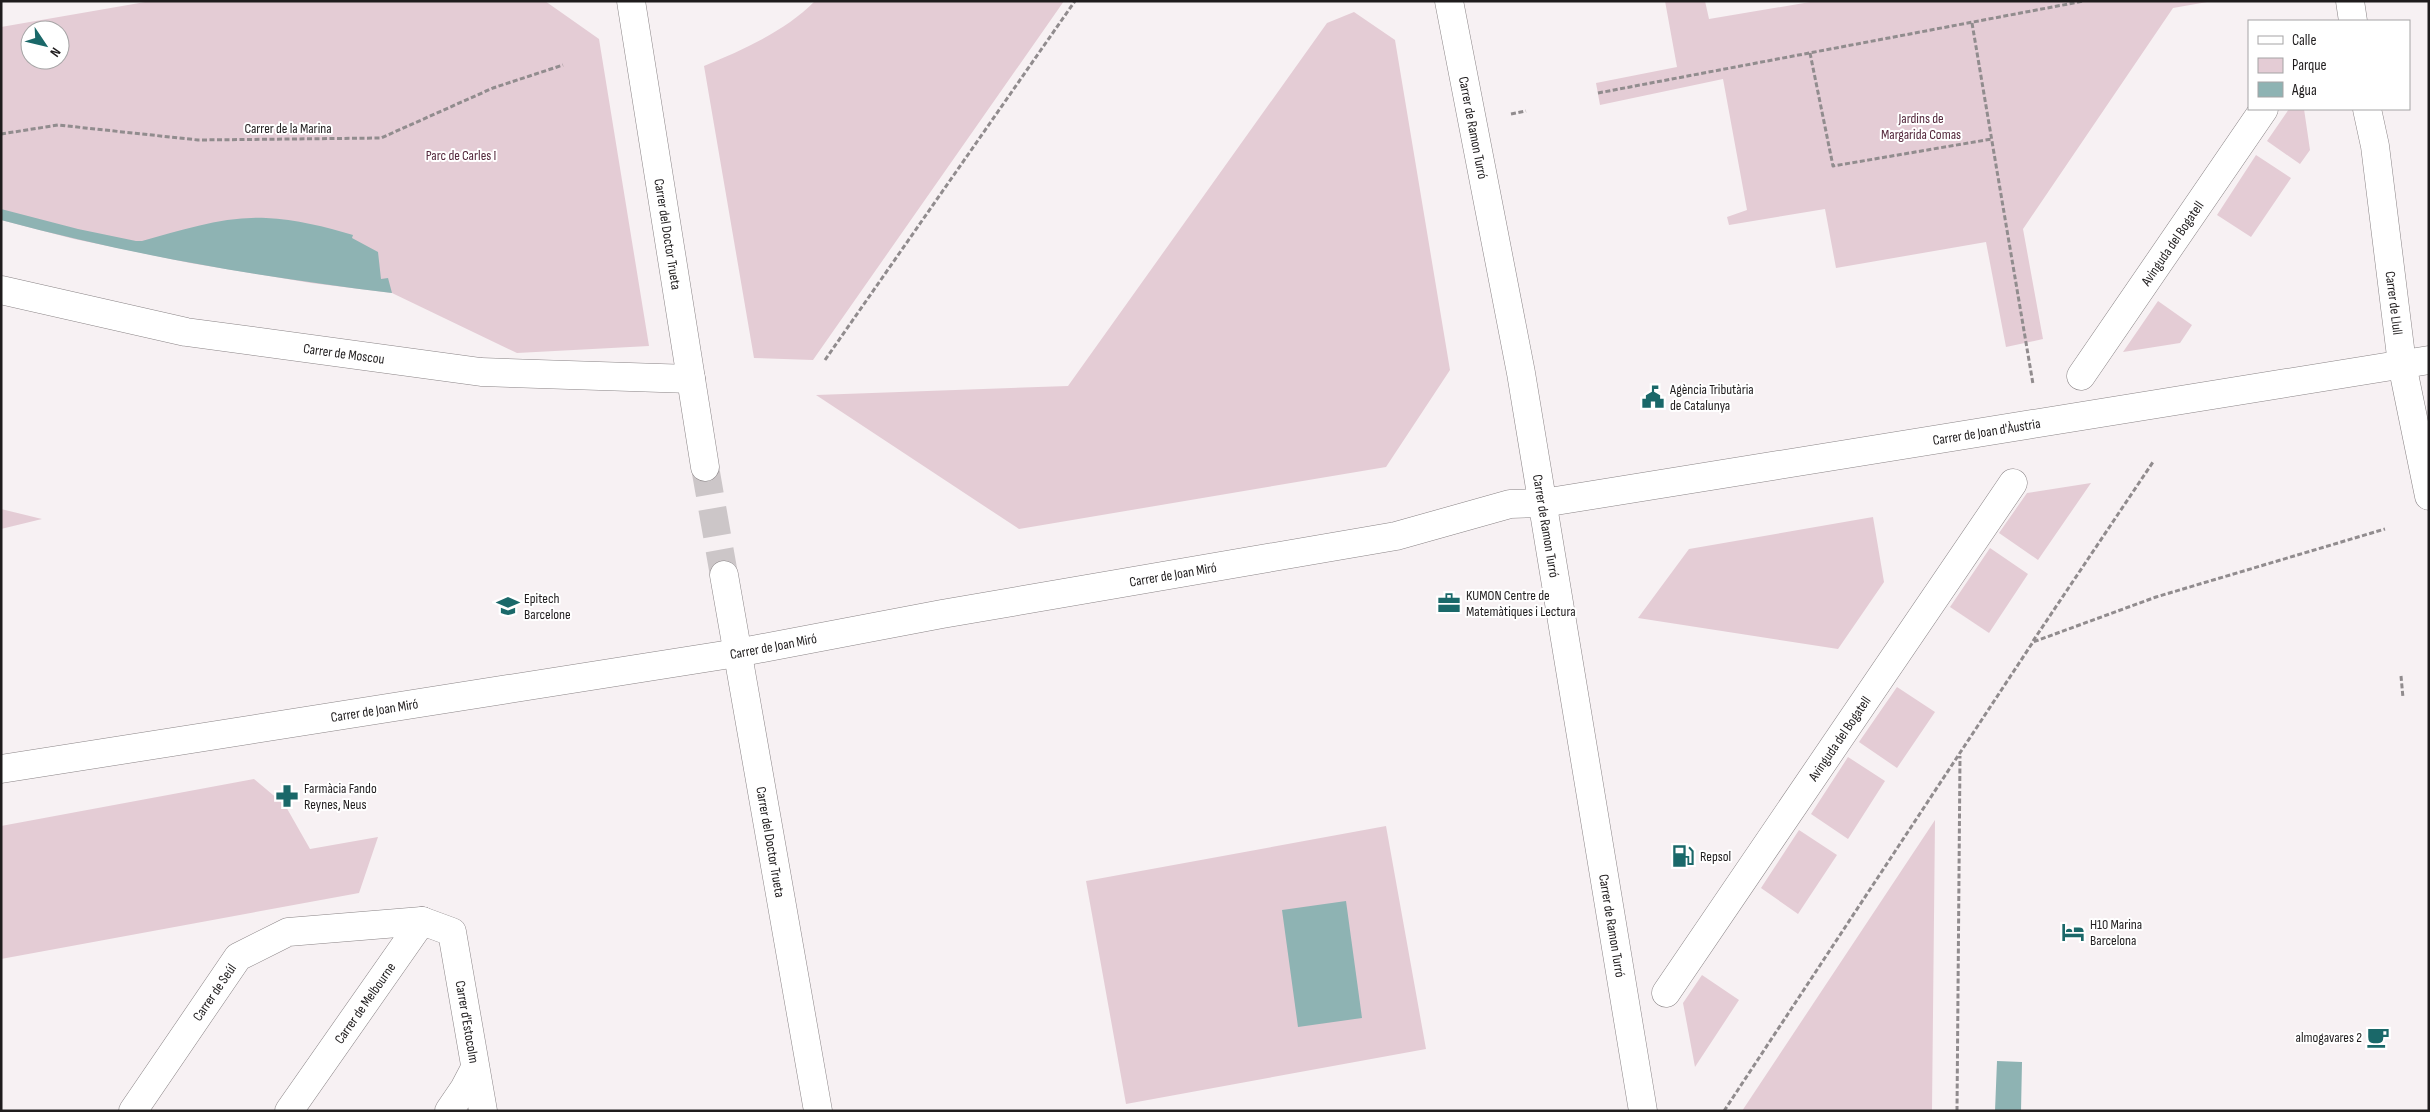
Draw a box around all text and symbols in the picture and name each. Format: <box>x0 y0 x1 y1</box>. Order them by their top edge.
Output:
north arrow <box>20 20 70 70</box>
legend <box>2248 20 2410 110</box>
text: Calle <box>2292 31 2316 50</box>
text: N <box>46 44 64 60</box>
text: Parque <box>2292 56 2327 75</box>
street label: Carrer de Ramon Turró <box>1455 75 1492 181</box>
text: Agua <box>2291 81 2317 100</box>
park label: Jardins de Margarida Comas <box>1881 110 1961 143</box>
street label: Carrer de la Marina <box>244 120 332 137</box>
park label: Parc de Carles I <box>426 147 496 164</box>
street label: Carrer del Doctor Trueta <box>651 177 685 291</box>
street label: Avinguda del Bogatell <box>2136 198 2207 290</box>
street label: Carrer de Llull <box>2382 270 2407 336</box>
street label: Carrer de Moscou <box>302 339 386 367</box>
place label: Agència Tributària de Catalunya <box>1669 381 1754 414</box>
public building icon: Agència Tributària de Catalunya <box>1640 384 1666 410</box>
street label: Carrer de Joan d'Àustria <box>1931 414 2042 449</box>
street label: Carrer de Ramon Turró <box>1529 473 1563 579</box>
street label: Carrer de Joan Miró <box>1128 558 1218 590</box>
place label: KUMON Centre de Matemàtiques i Lectura <box>1466 587 1576 620</box>
place label: Epitech Barcelone <box>524 590 571 623</box>
office icon: KUMON Centre de Matemàtiques i Lectura <box>1436 590 1462 616</box>
school or university icon: Epitech Barcelone <box>495 593 521 619</box>
street label: Carrer de Joan Miró <box>729 629 818 663</box>
street label: Avinguda del Bogatell <box>1804 693 1874 785</box>
street label: Carrer de Joan Miró <box>329 695 419 725</box>
place label: Farmàcia Fando Reynes, Neus <box>304 780 377 813</box>
pharmacy icon: Farmàcia Fando Reynes, Neus <box>274 783 300 809</box>
street label: Carrer del Doctor Trueta <box>753 785 789 899</box>
fuel station icon: Repsol <box>1670 843 1696 869</box>
place label: Repsol <box>1700 848 1731 865</box>
street label: Carrer de Ramon Turró <box>1595 873 1629 979</box>
place label: H10 Marina Barcelona <box>2090 916 2142 949</box>
hotel icon: H10 Marina Barcelona <box>2060 919 2086 945</box>
street label: Carrer de Melbourne <box>330 959 399 1047</box>
street label: Carrer de Seúl <box>189 960 240 1024</box>
street label: Carrer d'Estocolm <box>452 979 483 1064</box>
cafe icon: almogavares 2 <box>2365 1024 2391 1050</box>
place label: almogavares 2 <box>2296 1029 2362 1046</box>

